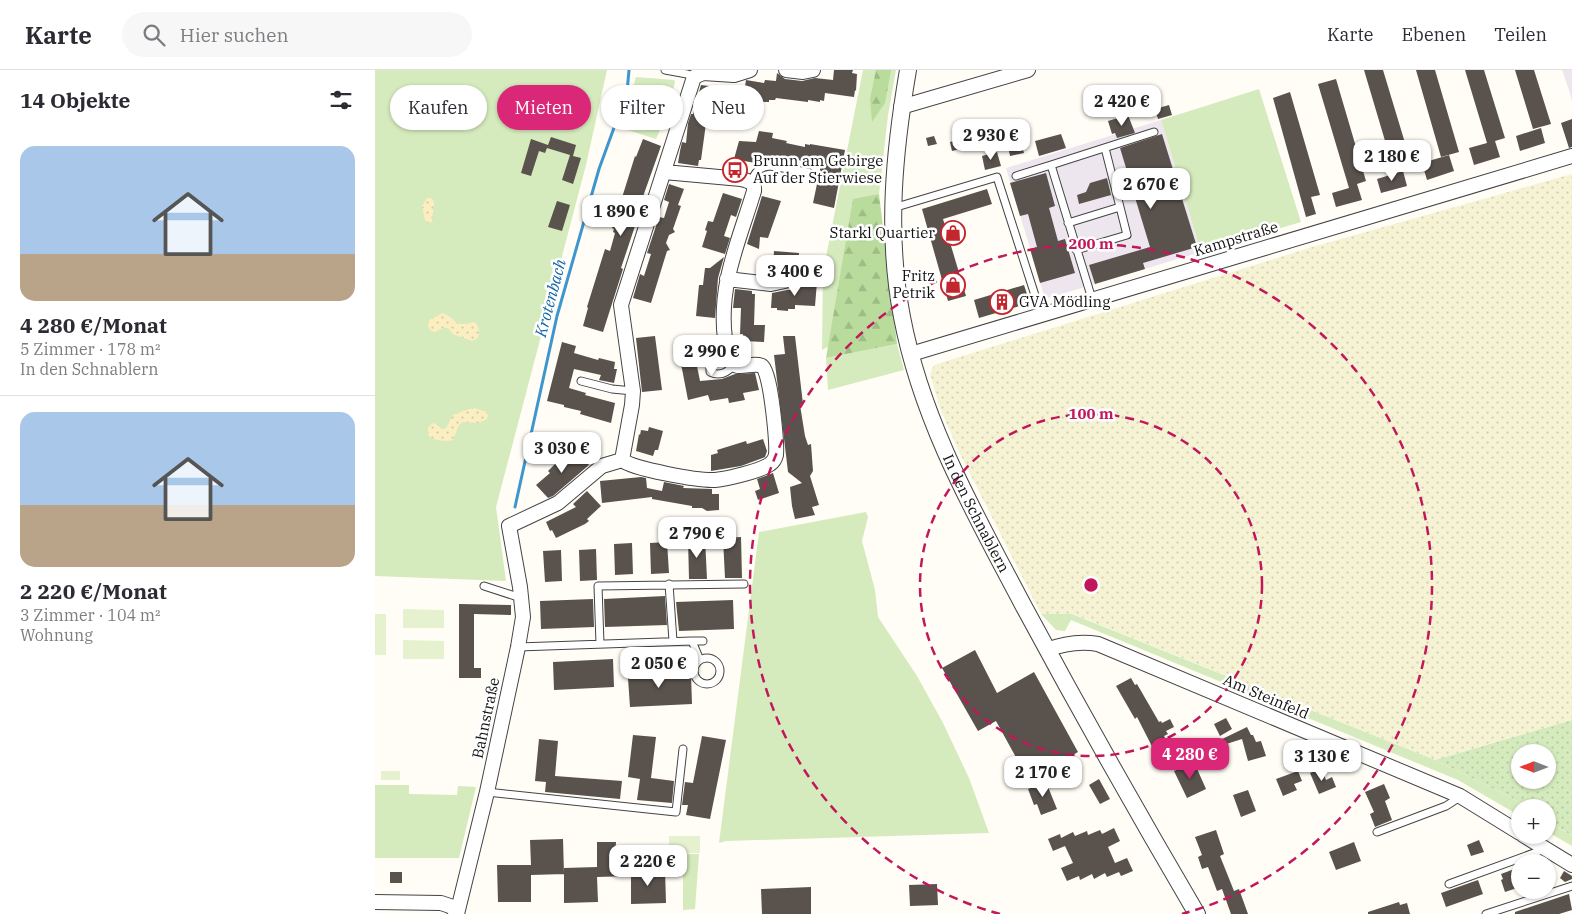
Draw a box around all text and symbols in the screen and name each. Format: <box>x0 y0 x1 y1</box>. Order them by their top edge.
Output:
search box <box>122 12 472 57</box>
text: Karte <box>25 19 92 51</box>
icon: search <box>140 21 168 49</box>
text: Hier suchen <box>180 23 289 47</box>
text: Karte <box>1327 23 1373 46</box>
text: Ebenen <box>1401 23 1466 46</box>
text: Teilen <box>1494 23 1547 46</box>
chip: Kaufen <box>390 85 487 130</box>
chip: Mieten <box>497 85 591 130</box>
chip: Filter <box>601 85 683 130</box>
chip: Neu <box>693 85 764 130</box>
pin: 2 420 € <box>1076 85 1168 127</box>
text: 14 Objekte <box>20 86 130 114</box>
icon: filters <box>327 86 355 114</box>
text: 2 420 € <box>1094 91 1150 111</box>
pin: 2 930 € <box>945 118 1037 161</box>
text: 2 930 € <box>963 125 1019 145</box>
pin: 2 180 € <box>1346 140 1438 182</box>
text: 2 180 € <box>1364 146 1420 166</box>
place label: Brunn am Gebirge Auf der Stierwiese <box>753 151 883 187</box>
bus stop icon: Brunn am Gebirge Auf der Stierwiese <box>722 157 748 183</box>
pin: 2 670 € <box>1105 168 1197 210</box>
text: 2 670 € <box>1123 174 1179 194</box>
icon: home <box>143 179 233 269</box>
pin: 1 890 € <box>575 194 667 237</box>
text: 1 890 € <box>593 201 649 221</box>
street label: Kampstraße <box>1191 217 1280 260</box>
shop icon: Starkl Quartier <box>940 220 966 246</box>
place label: Starkl Quartier <box>830 223 935 242</box>
text: 200 m <box>1068 234 1114 253</box>
pin: 3 400 € <box>749 254 841 297</box>
water label: Krotenbach <box>530 257 570 340</box>
text: 3 400 € <box>767 261 823 281</box>
place label: Fritz Petrik <box>892 266 935 302</box>
shop icon: Fritz Petrik <box>940 272 966 298</box>
building icon: GVA Mödling <box>989 289 1015 315</box>
place label: GVA Mödling <box>1019 292 1110 311</box>
text: 4 280 €/Monat <box>20 311 167 339</box>
pin: 2 990 € <box>666 334 758 377</box>
text: 5 Zimmer · 178 m² <box>20 339 161 359</box>
text: 2 990 € <box>684 341 740 361</box>
text: In den Schnablern <box>20 359 158 379</box>
text: 100 m <box>1068 404 1114 423</box>
pin: 3 030 € <box>516 432 608 474</box>
text: 3 030 € <box>534 438 590 458</box>
icon: home <box>143 444 233 534</box>
street label: In den Schnablern <box>939 451 1014 576</box>
pin: 2 790 € <box>651 516 743 559</box>
text: 2 790 € <box>669 523 725 543</box>
centre of rings <box>1082 576 1100 594</box>
text: 2 220 €/Monat <box>20 577 167 605</box>
text: 3 Zimmer · 104 m² <box>20 605 161 625</box>
text: Wohnung <box>20 625 93 645</box>
pin: 2 050 € <box>613 646 705 689</box>
text: 2 050 € <box>631 653 687 673</box>
street label: Am Steinfeld <box>1220 670 1312 723</box>
street label: Bahnstraße <box>468 676 503 760</box>
pin: 4 280 € <box>1144 738 1236 780</box>
pin: 3 130 € <box>1276 740 1368 782</box>
text: 4 280 € <box>1162 744 1218 764</box>
north arrow <box>1511 744 1556 789</box>
map controls <box>1511 744 1556 899</box>
text: 3 130 € <box>1294 746 1350 766</box>
pin: 2 170 € <box>997 756 1089 798</box>
text: 2 170 € <box>1015 762 1071 782</box>
button: + <box>1511 799 1556 844</box>
pin: 2 220 € <box>602 844 694 887</box>
text: 2 220 € <box>620 851 676 871</box>
button: − <box>1511 854 1556 899</box>

